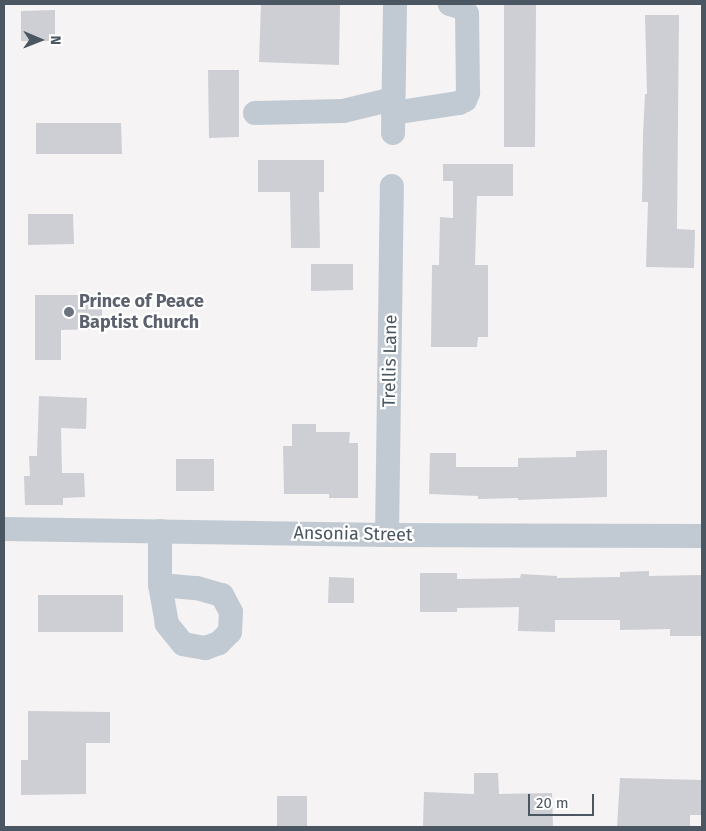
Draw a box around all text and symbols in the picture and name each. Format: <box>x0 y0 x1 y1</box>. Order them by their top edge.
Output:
north arrow <box>15 15 65 65</box>
text: N <box>47 35 64 45</box>
place label: Prince of Peace Baptist Church <box>79 291 204 334</box>
marker: Prince of Peace Baptist Church <box>63 306 75 318</box>
street label: Trellis Lane <box>378 314 402 408</box>
street label: Ansonia Street <box>293 522 413 546</box>
scale bar <box>531 784 597 816</box>
text: 20 m <box>536 794 569 812</box>

